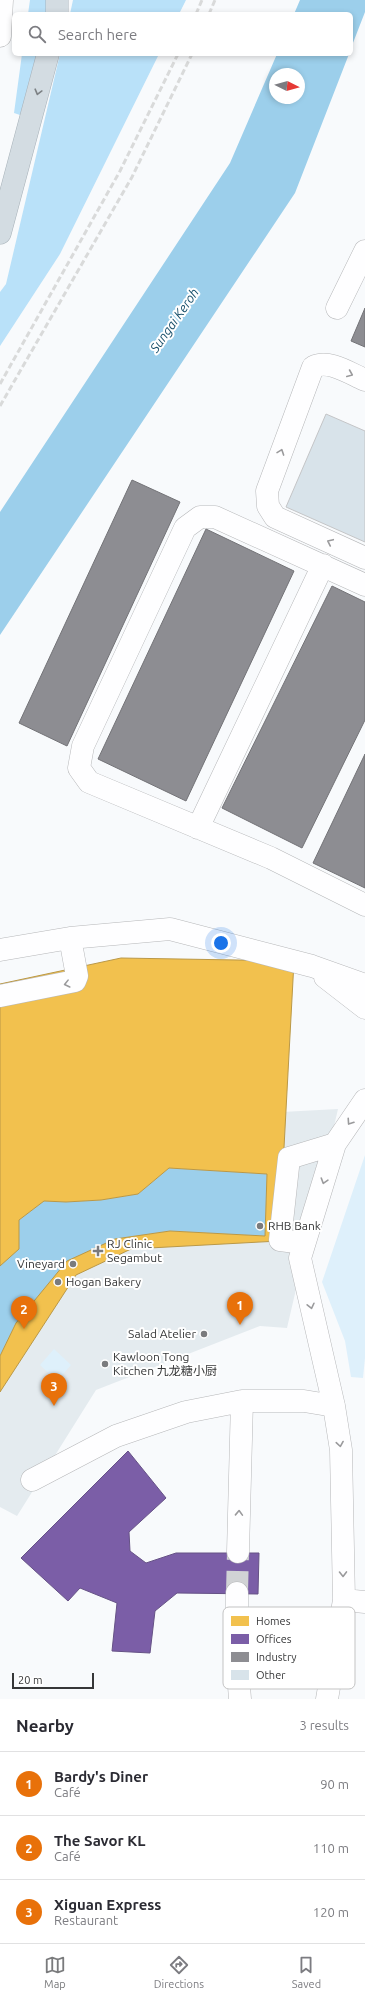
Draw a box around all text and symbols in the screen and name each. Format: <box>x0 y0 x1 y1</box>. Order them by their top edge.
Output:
search box <box>12 12 353 56</box>
icon: search <box>26 23 48 45</box>
text: Search here <box>58 26 137 43</box>
north arrow <box>269 68 305 104</box>
one-way arrow <box>34 88 43 95</box>
water label: Sungai Keroh <box>146 285 201 355</box>
one-way arrow <box>346 369 353 377</box>
one-way arrow <box>277 448 285 455</box>
one-way arrow <box>326 539 334 547</box>
your location <box>211 933 231 953</box>
one-way arrow <box>64 979 70 987</box>
one-way arrow <box>347 1118 355 1125</box>
one-way arrow <box>320 1177 328 1184</box>
place label: RHB Bank <box>268 1219 321 1232</box>
marker: RHB Bank <box>255 1221 265 1231</box>
place label: RJ Clinic Segambut <box>107 1237 162 1264</box>
marker: RJ Clinic Segambut <box>92 1245 104 1257</box>
place label: Vineyard <box>17 1257 65 1270</box>
marker: Vineyard <box>68 1259 78 1269</box>
place label: Hogan Bakery <box>66 1275 141 1288</box>
marker: Hogan Bakery <box>53 1277 63 1287</box>
pin: 1 <box>227 1292 253 1325</box>
pin: 2 <box>11 1296 37 1329</box>
one-way arrow <box>306 1303 314 1309</box>
place label: Salad Atelier <box>128 1327 196 1340</box>
marker: Salad Atelier <box>199 1329 209 1339</box>
place label: Kawloon Tong Kitchen 九龙糖小厨 <box>113 1350 217 1377</box>
marker: Kawloon Tong Kitchen 九龙糖小厨 <box>100 1359 110 1369</box>
pin: 3 <box>41 1373 67 1406</box>
one-way arrow <box>335 1441 344 1447</box>
one-way arrow <box>235 1510 243 1516</box>
one-way arrow <box>339 1571 347 1577</box>
legend <box>223 1607 355 1689</box>
text: Homes <box>256 1615 291 1627</box>
text: Offices <box>256 1633 292 1645</box>
text: Industry <box>256 1651 297 1663</box>
text: Other <box>256 1669 286 1681</box>
scale bar <box>12 1671 94 1690</box>
text: 20 m <box>18 1674 42 1686</box>
text: Nearby <box>16 1716 74 1735</box>
text: 3 results <box>299 1718 349 1732</box>
text: Bardy's Diner <box>54 1768 148 1785</box>
text: 1 <box>25 1777 33 1791</box>
text: 90 m <box>320 1777 349 1791</box>
text: Café <box>54 1785 81 1799</box>
text: The Savor KL <box>54 1832 145 1849</box>
text: 2 <box>25 1841 33 1855</box>
text: 110 m <box>313 1841 349 1855</box>
text: Café <box>54 1849 81 1863</box>
text: Xiguan Express <box>54 1896 161 1913</box>
text: 3 <box>25 1905 33 1919</box>
text: 120 m <box>313 1905 349 1919</box>
text: Restaurant <box>54 1913 118 1927</box>
tab: Map <box>44 1954 66 1990</box>
tab: Directions <box>154 1954 204 1990</box>
tab: Saved <box>292 1954 321 1990</box>

